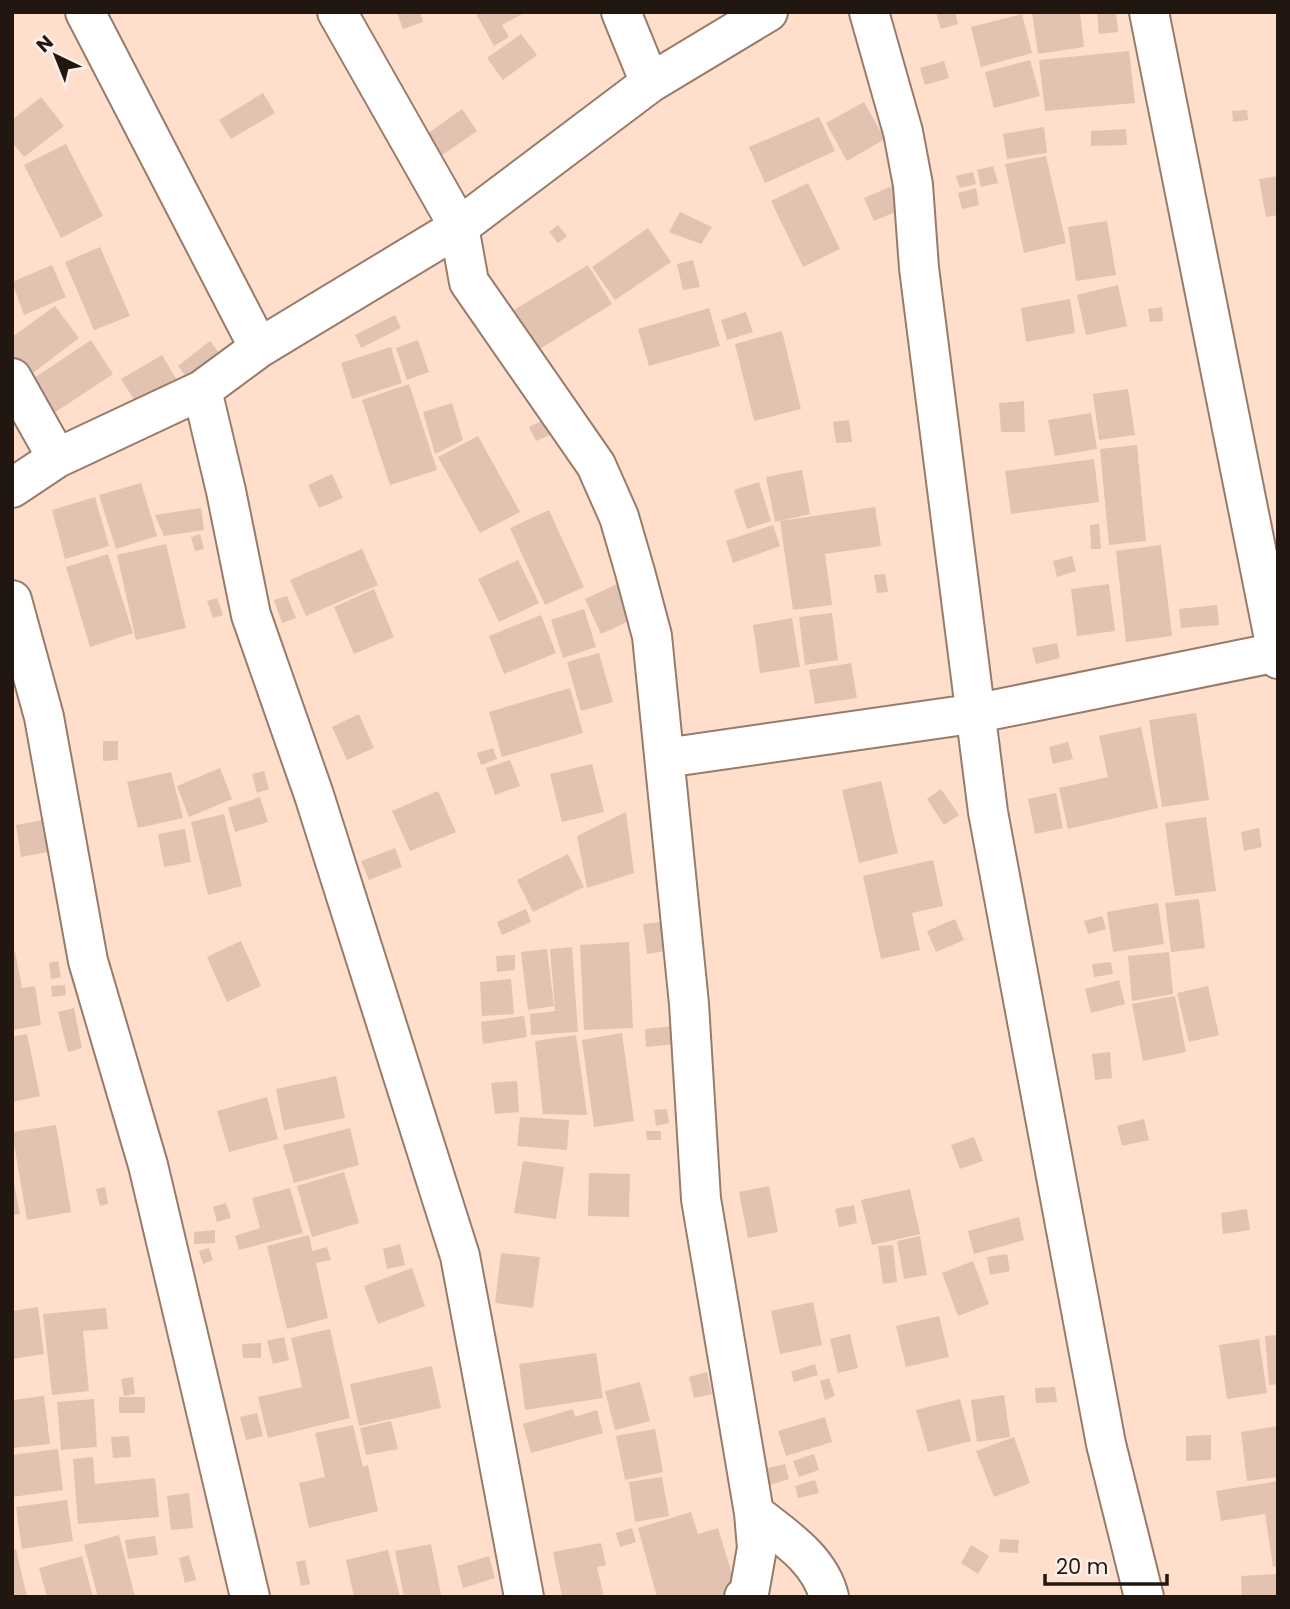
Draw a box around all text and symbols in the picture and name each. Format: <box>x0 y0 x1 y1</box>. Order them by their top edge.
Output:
north arrow <box>21 21 91 91</box>
text: N <box>30 29 59 59</box>
scale bar <box>1045 1542 1168 1586</box>
text: 20 m <box>1056 1552 1109 1581</box>

